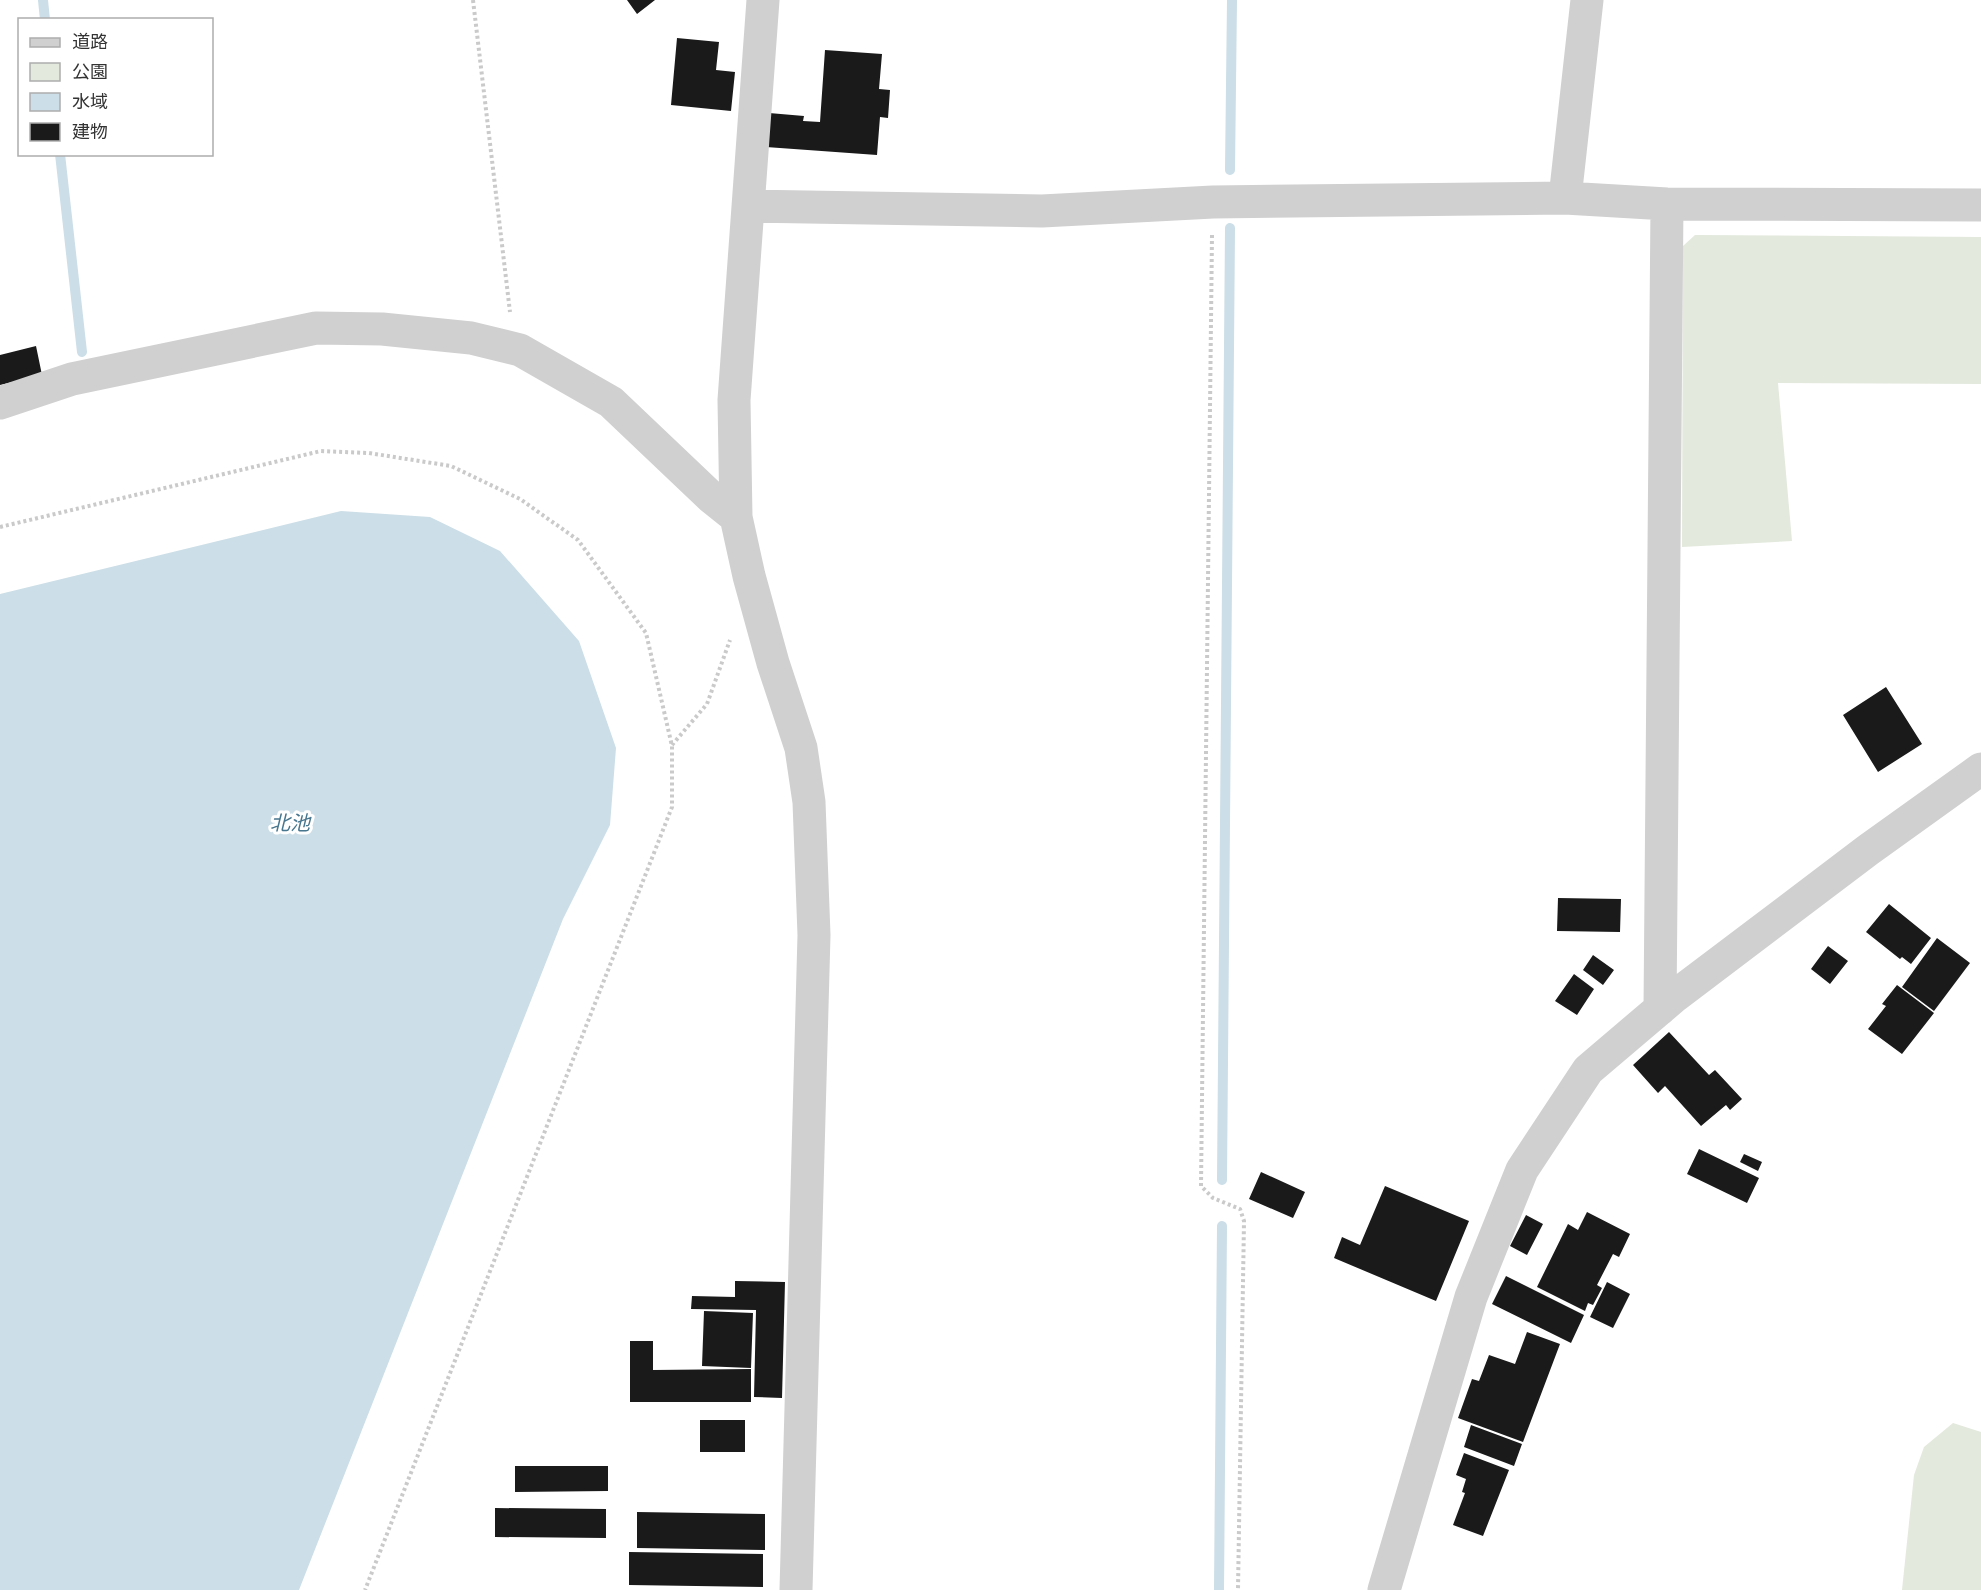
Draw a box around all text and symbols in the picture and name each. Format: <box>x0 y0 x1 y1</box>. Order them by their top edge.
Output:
legend <box>18 18 213 156</box>
text: 道路 <box>72 30 108 52</box>
text: 公園 <box>72 60 108 82</box>
text: 水域 <box>72 90 108 112</box>
text: 建物 <box>72 120 108 142</box>
water label: 北池 <box>270 810 312 834</box>

